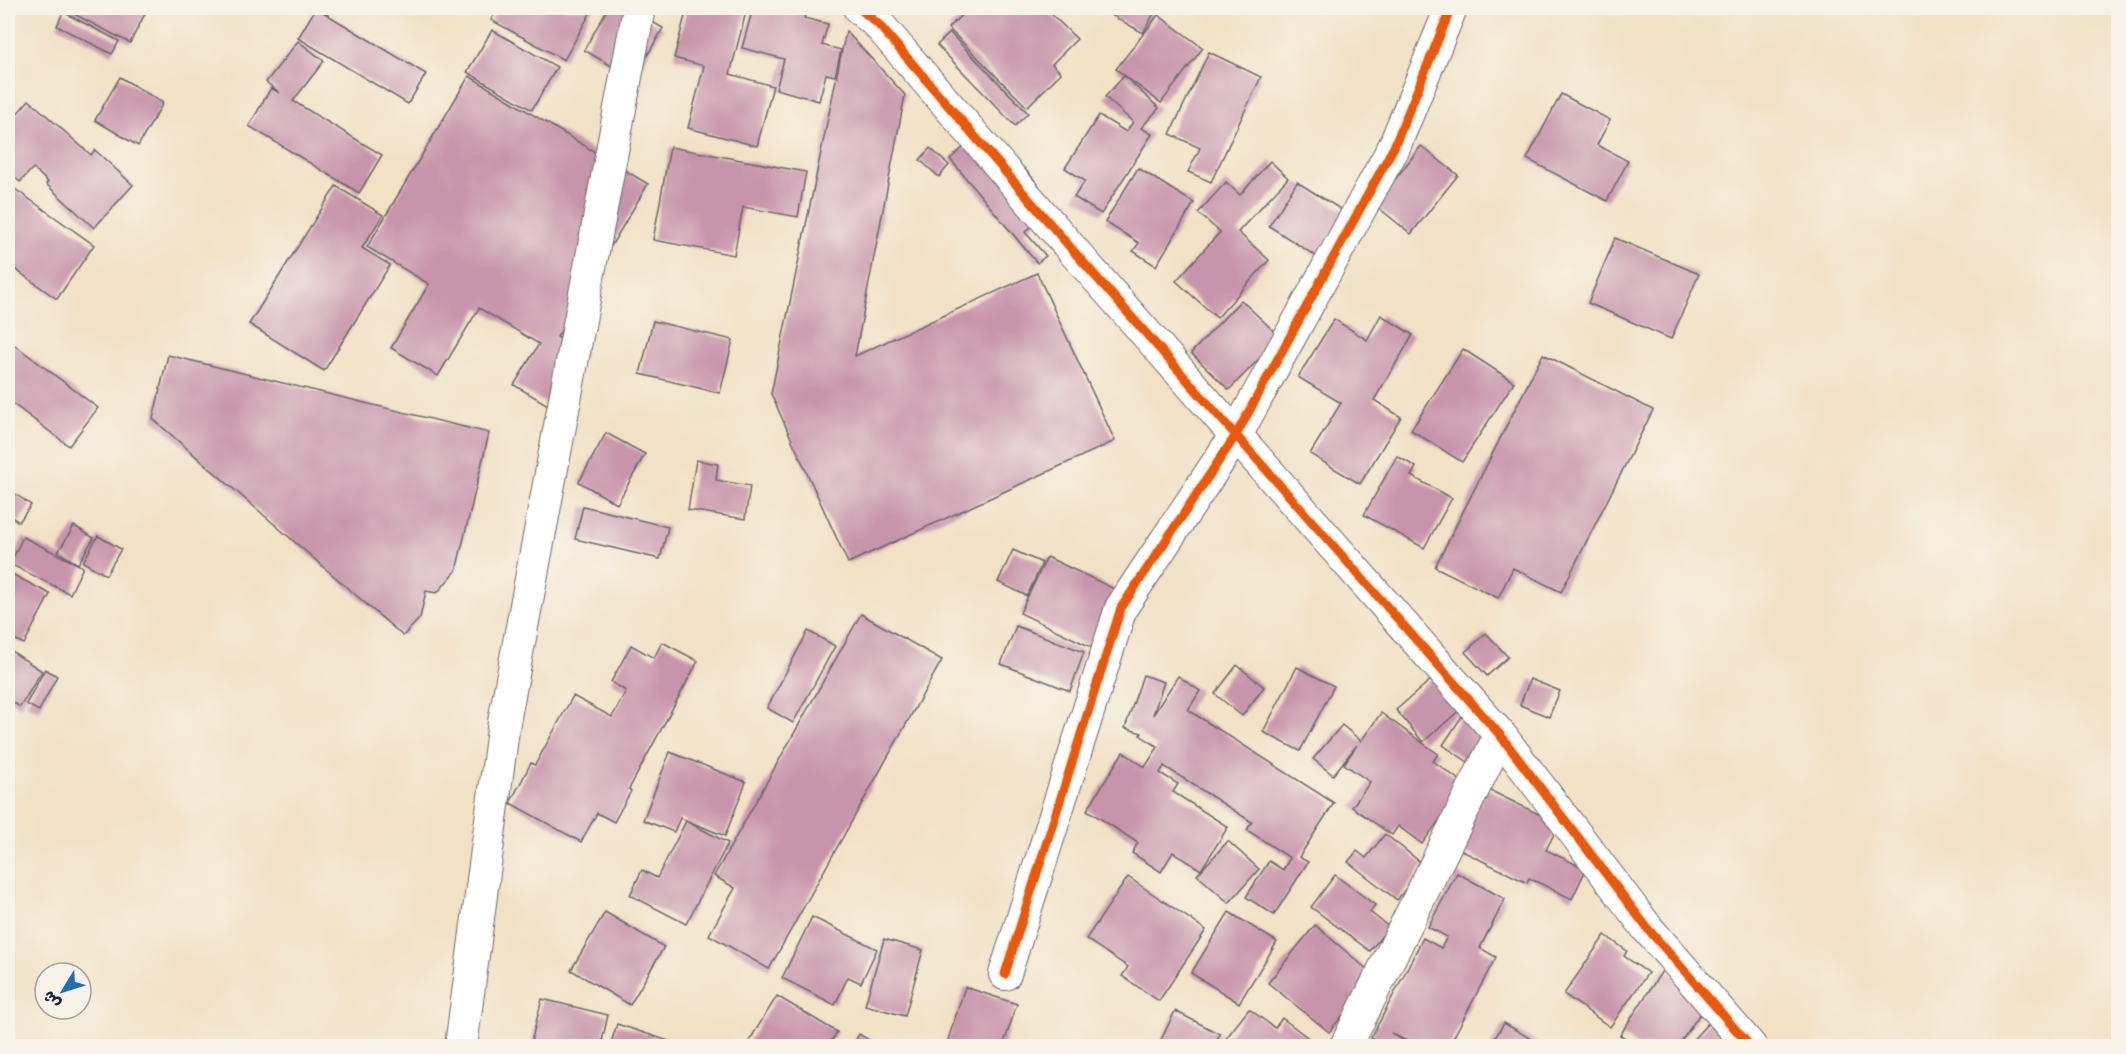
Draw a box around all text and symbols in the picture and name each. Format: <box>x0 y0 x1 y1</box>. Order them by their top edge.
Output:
north arrow <box>33 961 93 1021</box>
text: ش <box>38 987 64 1013</box>

